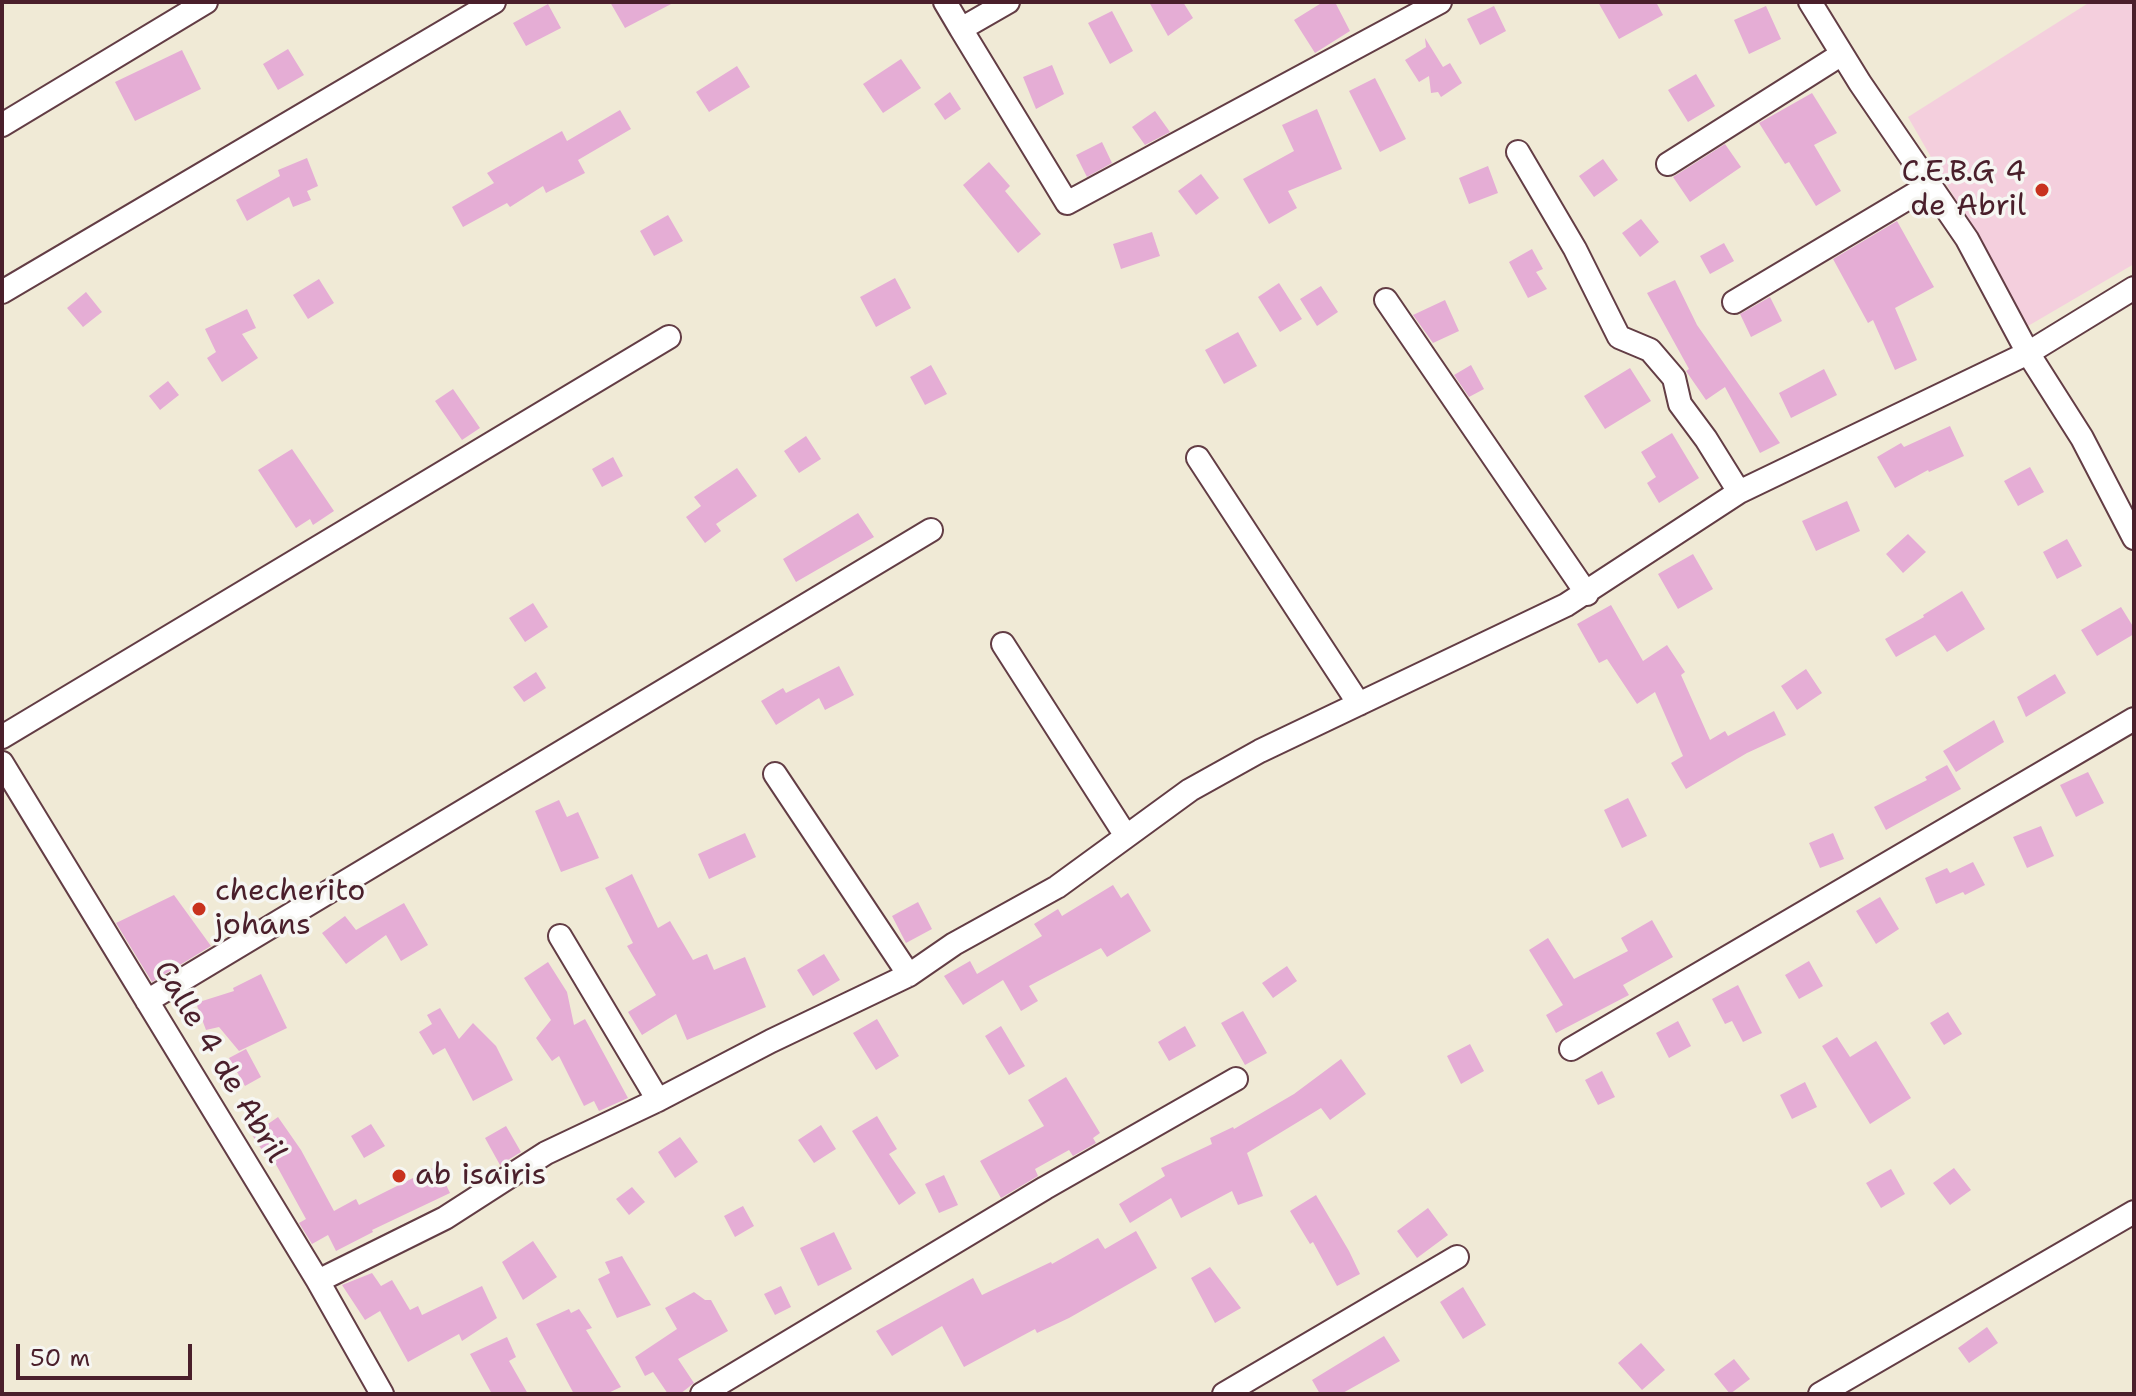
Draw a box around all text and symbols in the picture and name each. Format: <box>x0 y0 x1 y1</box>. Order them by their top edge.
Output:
place label: C.E.B.G 4 de Abril <box>1902 155 2026 226</box>
marker: C.E.B.G 4 de Abril <box>2033 181 2051 199</box>
place label: checherito johans <box>215 874 366 944</box>
marker: checherito johans <box>190 900 208 918</box>
street label: Calle 4 de Abril <box>145 955 293 1169</box>
place label: ab isairis <box>415 1158 546 1194</box>
marker: ab isairis <box>390 1167 408 1185</box>
scale bar <box>20 1328 196 1378</box>
text: 50 m <box>30 1342 90 1374</box>

